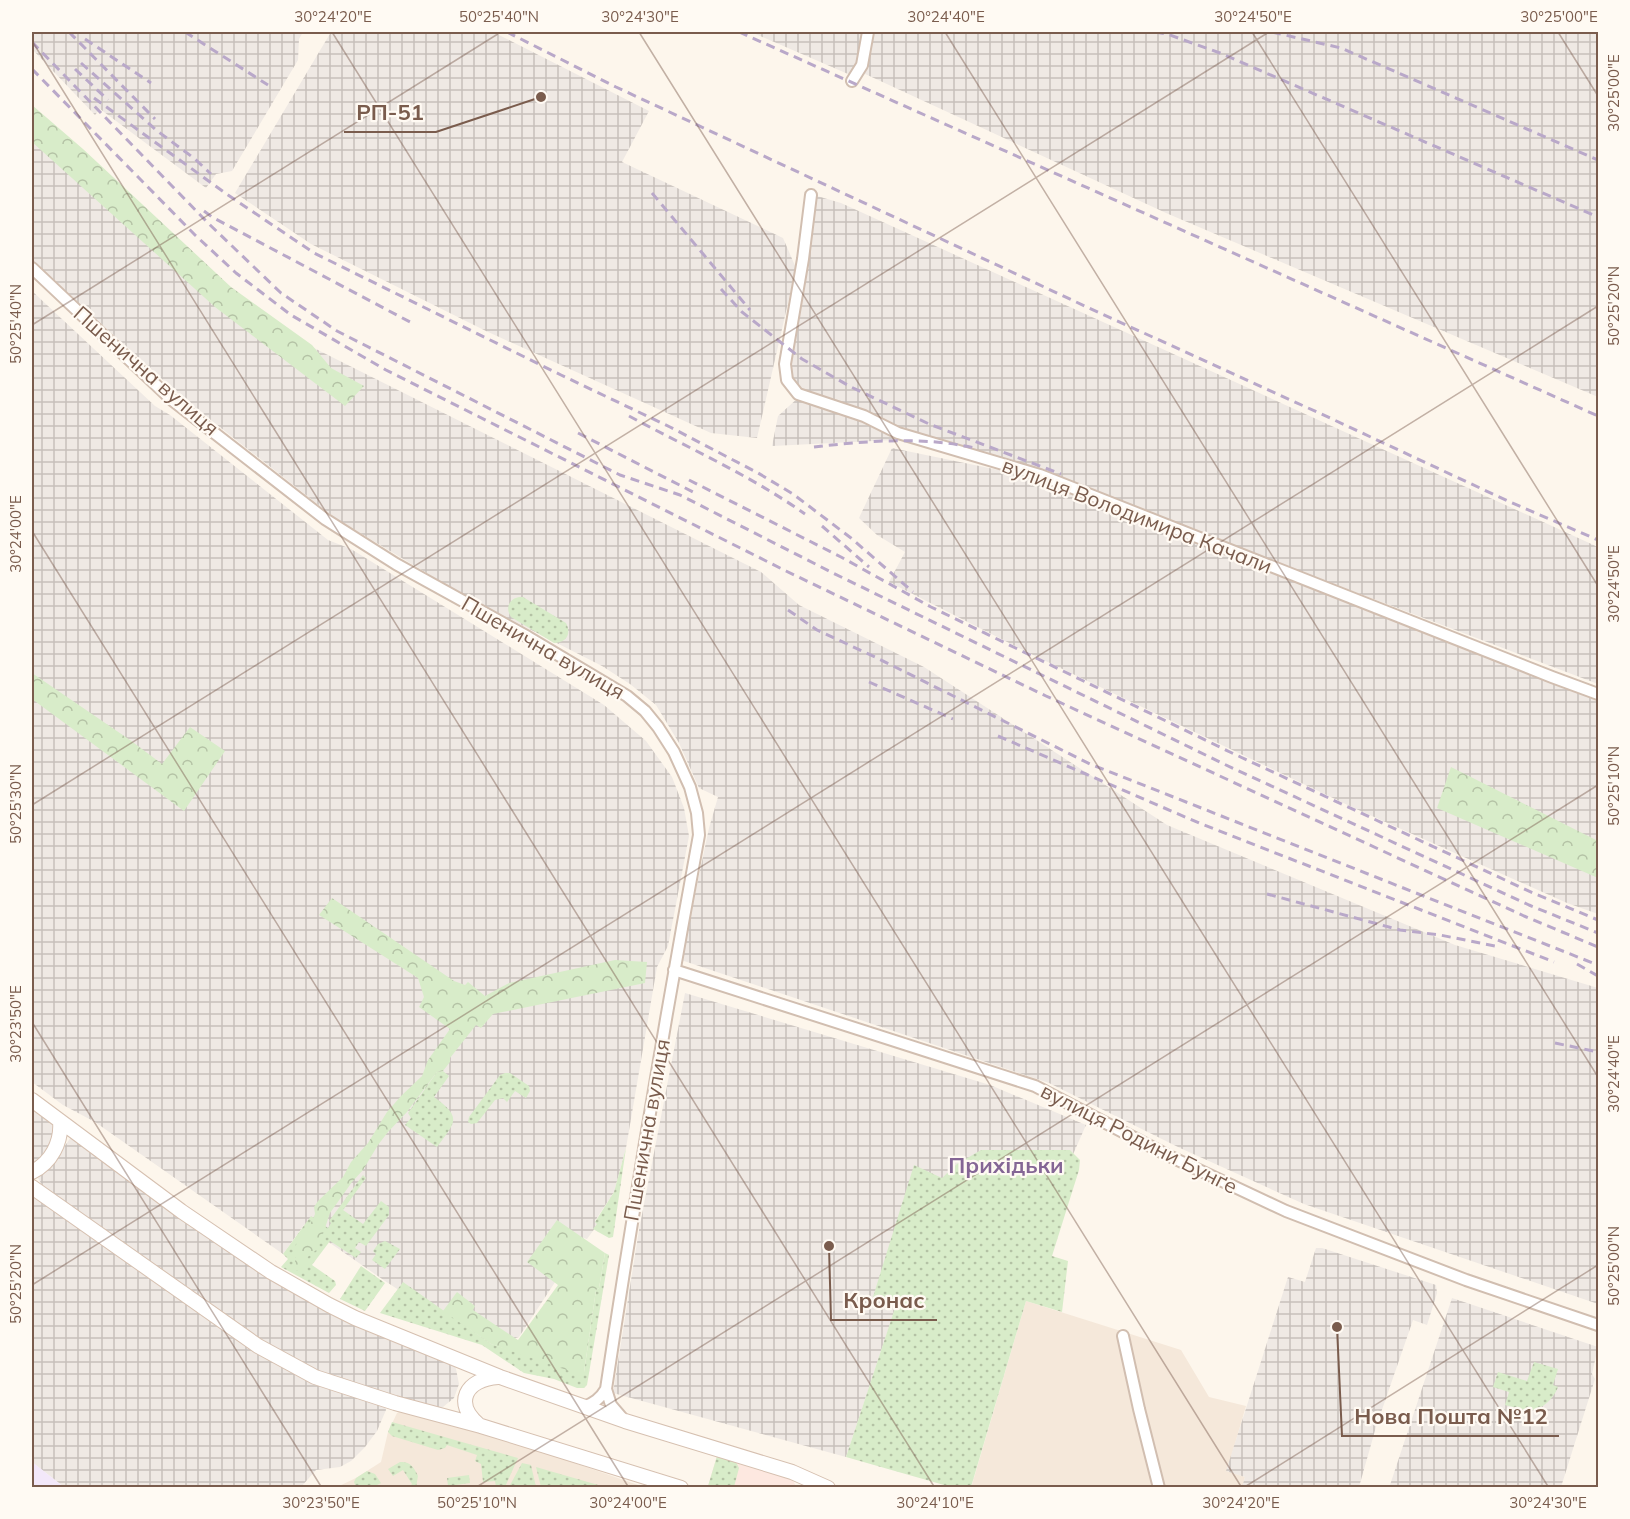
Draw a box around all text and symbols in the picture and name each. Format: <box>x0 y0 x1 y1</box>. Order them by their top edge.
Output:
text: 30°24'20"E <box>294 7 372 26</box>
text: 50°25'40"N <box>459 7 539 26</box>
text: 30°24'30"E <box>601 7 679 26</box>
text: 30°24'40"E <box>907 7 985 26</box>
text: 30°24'50"E <box>1214 7 1292 26</box>
text: 30°25'00"E <box>1520 7 1598 26</box>
text: 30°25'00"E <box>1604 54 1623 132</box>
callout: РП-51 <box>344 92 436 132</box>
text: РП-51 <box>356 98 424 126</box>
text: 50°25'20"N <box>1604 266 1623 346</box>
text: 50°25'40"N <box>6 284 25 364</box>
street label: Пшенична вулиця <box>69 300 225 440</box>
street label: вулиця Володимира Качали <box>999 452 1276 579</box>
text: 30°24'00"E <box>6 495 25 573</box>
text: 30°24'50"E <box>1604 545 1623 623</box>
street label: Пшенична вулиця <box>457 590 630 704</box>
text: 50°25'10"N <box>1604 746 1623 826</box>
text: 50°25'30"N <box>6 764 25 844</box>
text: 30°23'50"E <box>6 985 25 1063</box>
text: 30°24'40"E <box>1604 1035 1623 1113</box>
street label: Пшенична вулиця <box>617 1037 675 1223</box>
street label: вулиця Родини Бунґе <box>1037 1077 1242 1199</box>
district label: Прихідьки <box>948 1151 1064 1179</box>
text: 50°25'00"N <box>1604 1226 1623 1306</box>
text: 50°25'20"N <box>6 1244 25 1324</box>
callout: Кронас <box>831 1280 937 1320</box>
text: Кронас <box>843 1286 925 1314</box>
callout: Нова Пошта №12 <box>1342 1396 1559 1436</box>
text: Нова Пошта №12 <box>1354 1402 1548 1430</box>
text: 30°23'50"E <box>282 1493 360 1512</box>
text: 50°25'10"N <box>437 1493 517 1512</box>
text: 30°24'00"E <box>589 1493 667 1512</box>
text: 30°24'10"E <box>896 1493 974 1512</box>
text: 30°24'20"E <box>1202 1493 1280 1512</box>
text: 30°24'30"E <box>1509 1493 1587 1512</box>

